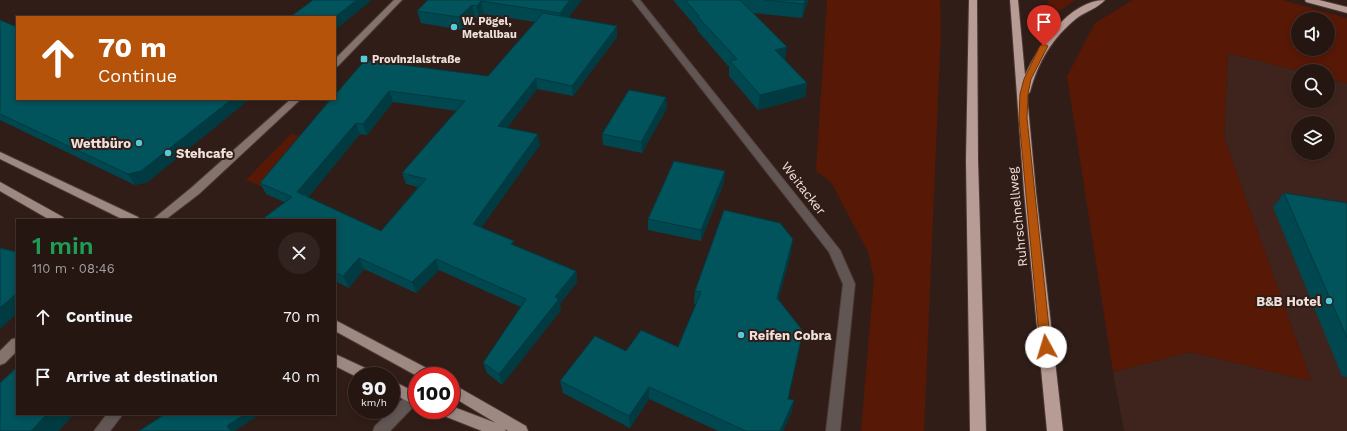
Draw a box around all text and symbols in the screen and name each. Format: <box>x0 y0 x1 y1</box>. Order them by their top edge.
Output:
pin <box>1027 5 1061 46</box>
icon: arrive <box>1033 11 1055 33</box>
map controls <box>1291 12 1335 160</box>
button: sound <box>1291 12 1335 56</box>
place label: W. Pögel, Metallbau <box>462 15 517 41</box>
marker: W. Pögel, Metallbau <box>449 22 459 32</box>
text: 70 m <box>98 31 167 64</box>
icon: ahead <box>32 32 84 84</box>
place label: Provinzialstraße <box>372 53 461 66</box>
marker: Provinzialstraße <box>359 54 369 64</box>
button: search <box>1291 64 1335 108</box>
text: Continue <box>98 65 177 86</box>
button: layers <box>1291 116 1335 160</box>
place label: Wettbüro <box>71 136 131 151</box>
marker: Wettbüro <box>134 138 144 148</box>
place label: Stehcafe <box>176 146 234 161</box>
marker: Stehcafe <box>163 148 173 158</box>
street label: Weitacker <box>778 159 829 218</box>
street label: Ruhrschnellweg <box>1005 166 1030 268</box>
text: 1 min <box>32 232 94 260</box>
button: close <box>278 232 320 274</box>
text: 110 m · 08:46 <box>32 261 115 276</box>
place label: B&B Hotel <box>1256 294 1322 309</box>
marker: B&B Hotel <box>1324 296 1334 306</box>
icon: ahead <box>32 306 54 328</box>
text: Continue <box>66 308 133 326</box>
text: 70 m <box>283 308 320 326</box>
position arrow <box>1025 326 1067 368</box>
place label: Reifen Cobra <box>749 328 832 343</box>
marker: Reifen Cobra <box>736 330 746 340</box>
icon: arrive <box>32 366 54 388</box>
speed limit sign: 100 <box>408 367 460 419</box>
text: Arrive at destination <box>66 368 218 386</box>
text: 40 m <box>282 368 320 386</box>
text: 90 <box>361 376 387 400</box>
text: km/h <box>361 397 387 408</box>

